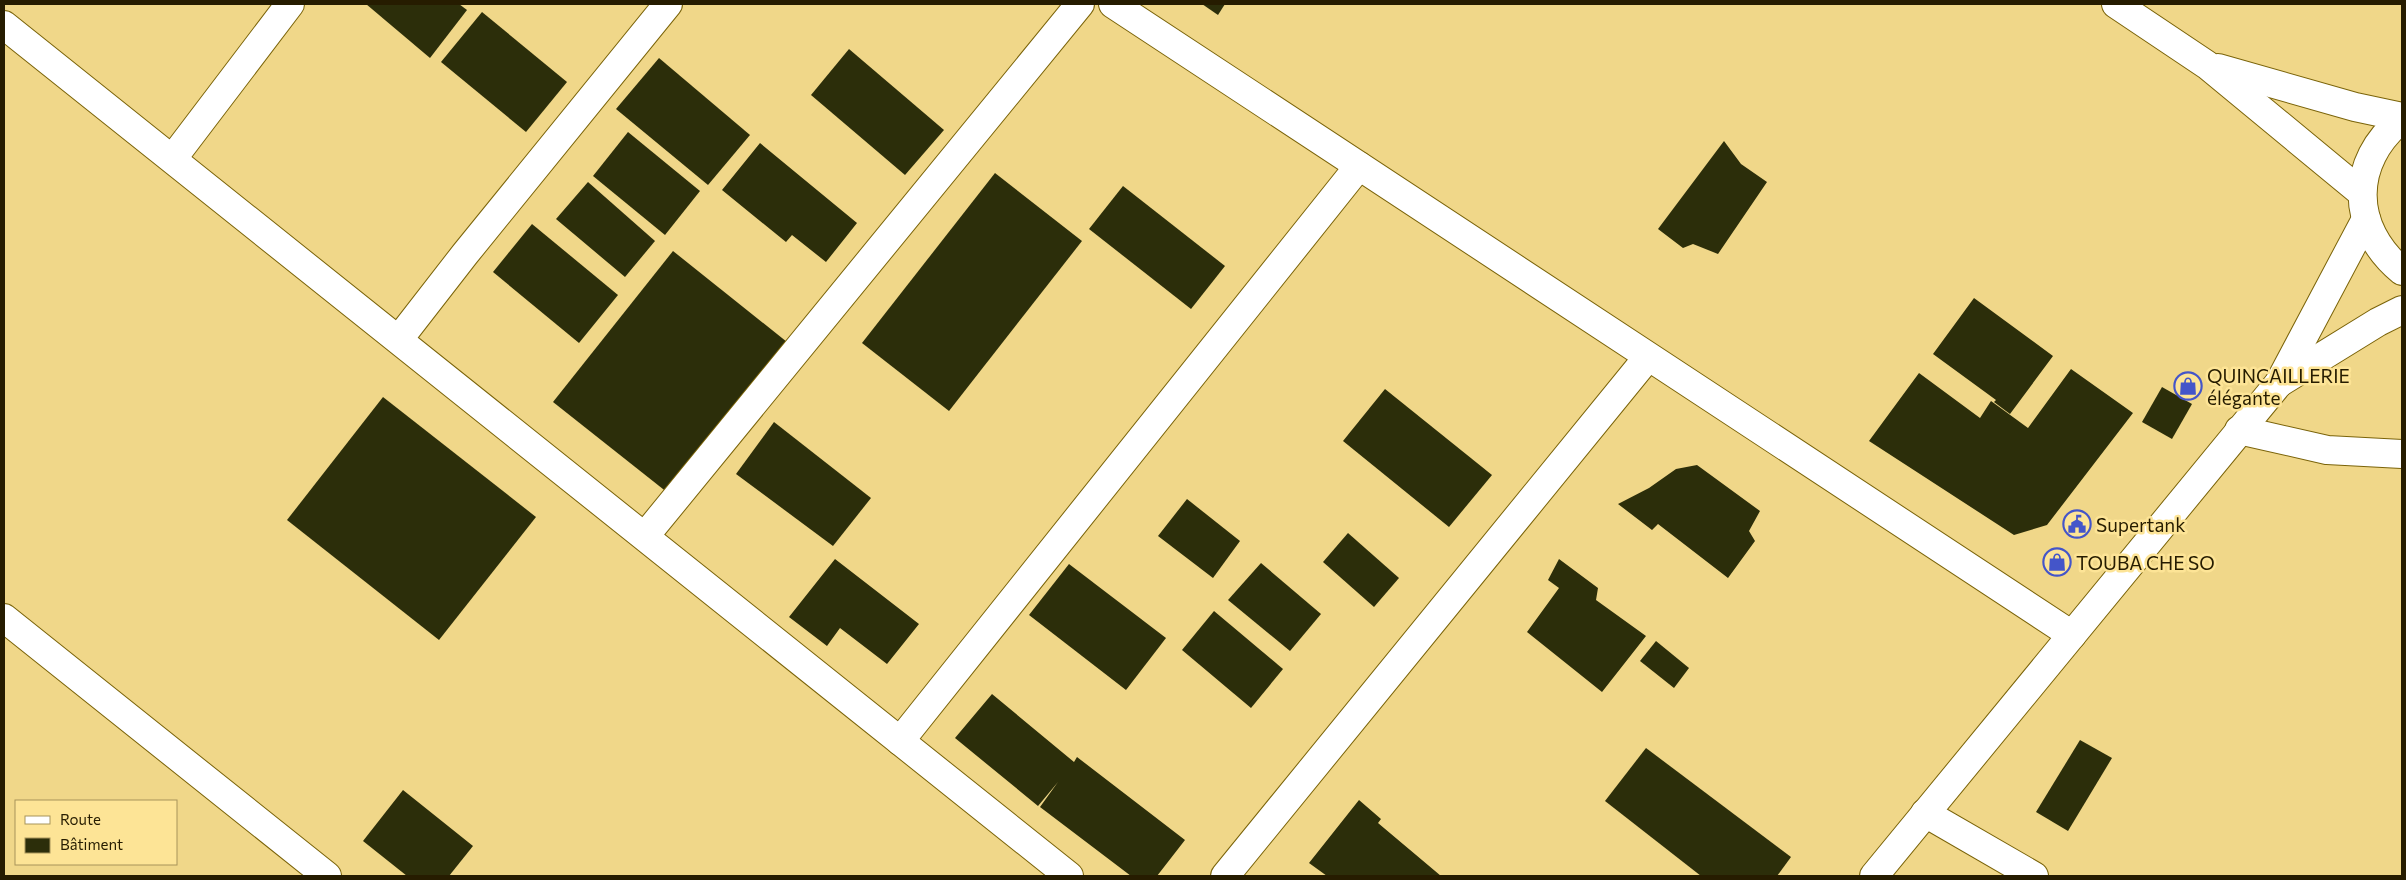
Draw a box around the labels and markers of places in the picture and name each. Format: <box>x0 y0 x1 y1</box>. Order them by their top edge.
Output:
place label: QUINCAILLERIE élégante <box>2207 364 2350 409</box>
shop icon: QUINCAILLERIE élégante <box>2173 371 2203 401</box>
public building icon: Supertank <box>2062 509 2092 539</box>
place label: Supertank <box>2096 513 2186 536</box>
shop icon: TOUBA CHE SO <box>2042 547 2072 577</box>
place label: TOUBA CHE SO <box>2076 551 2215 574</box>

